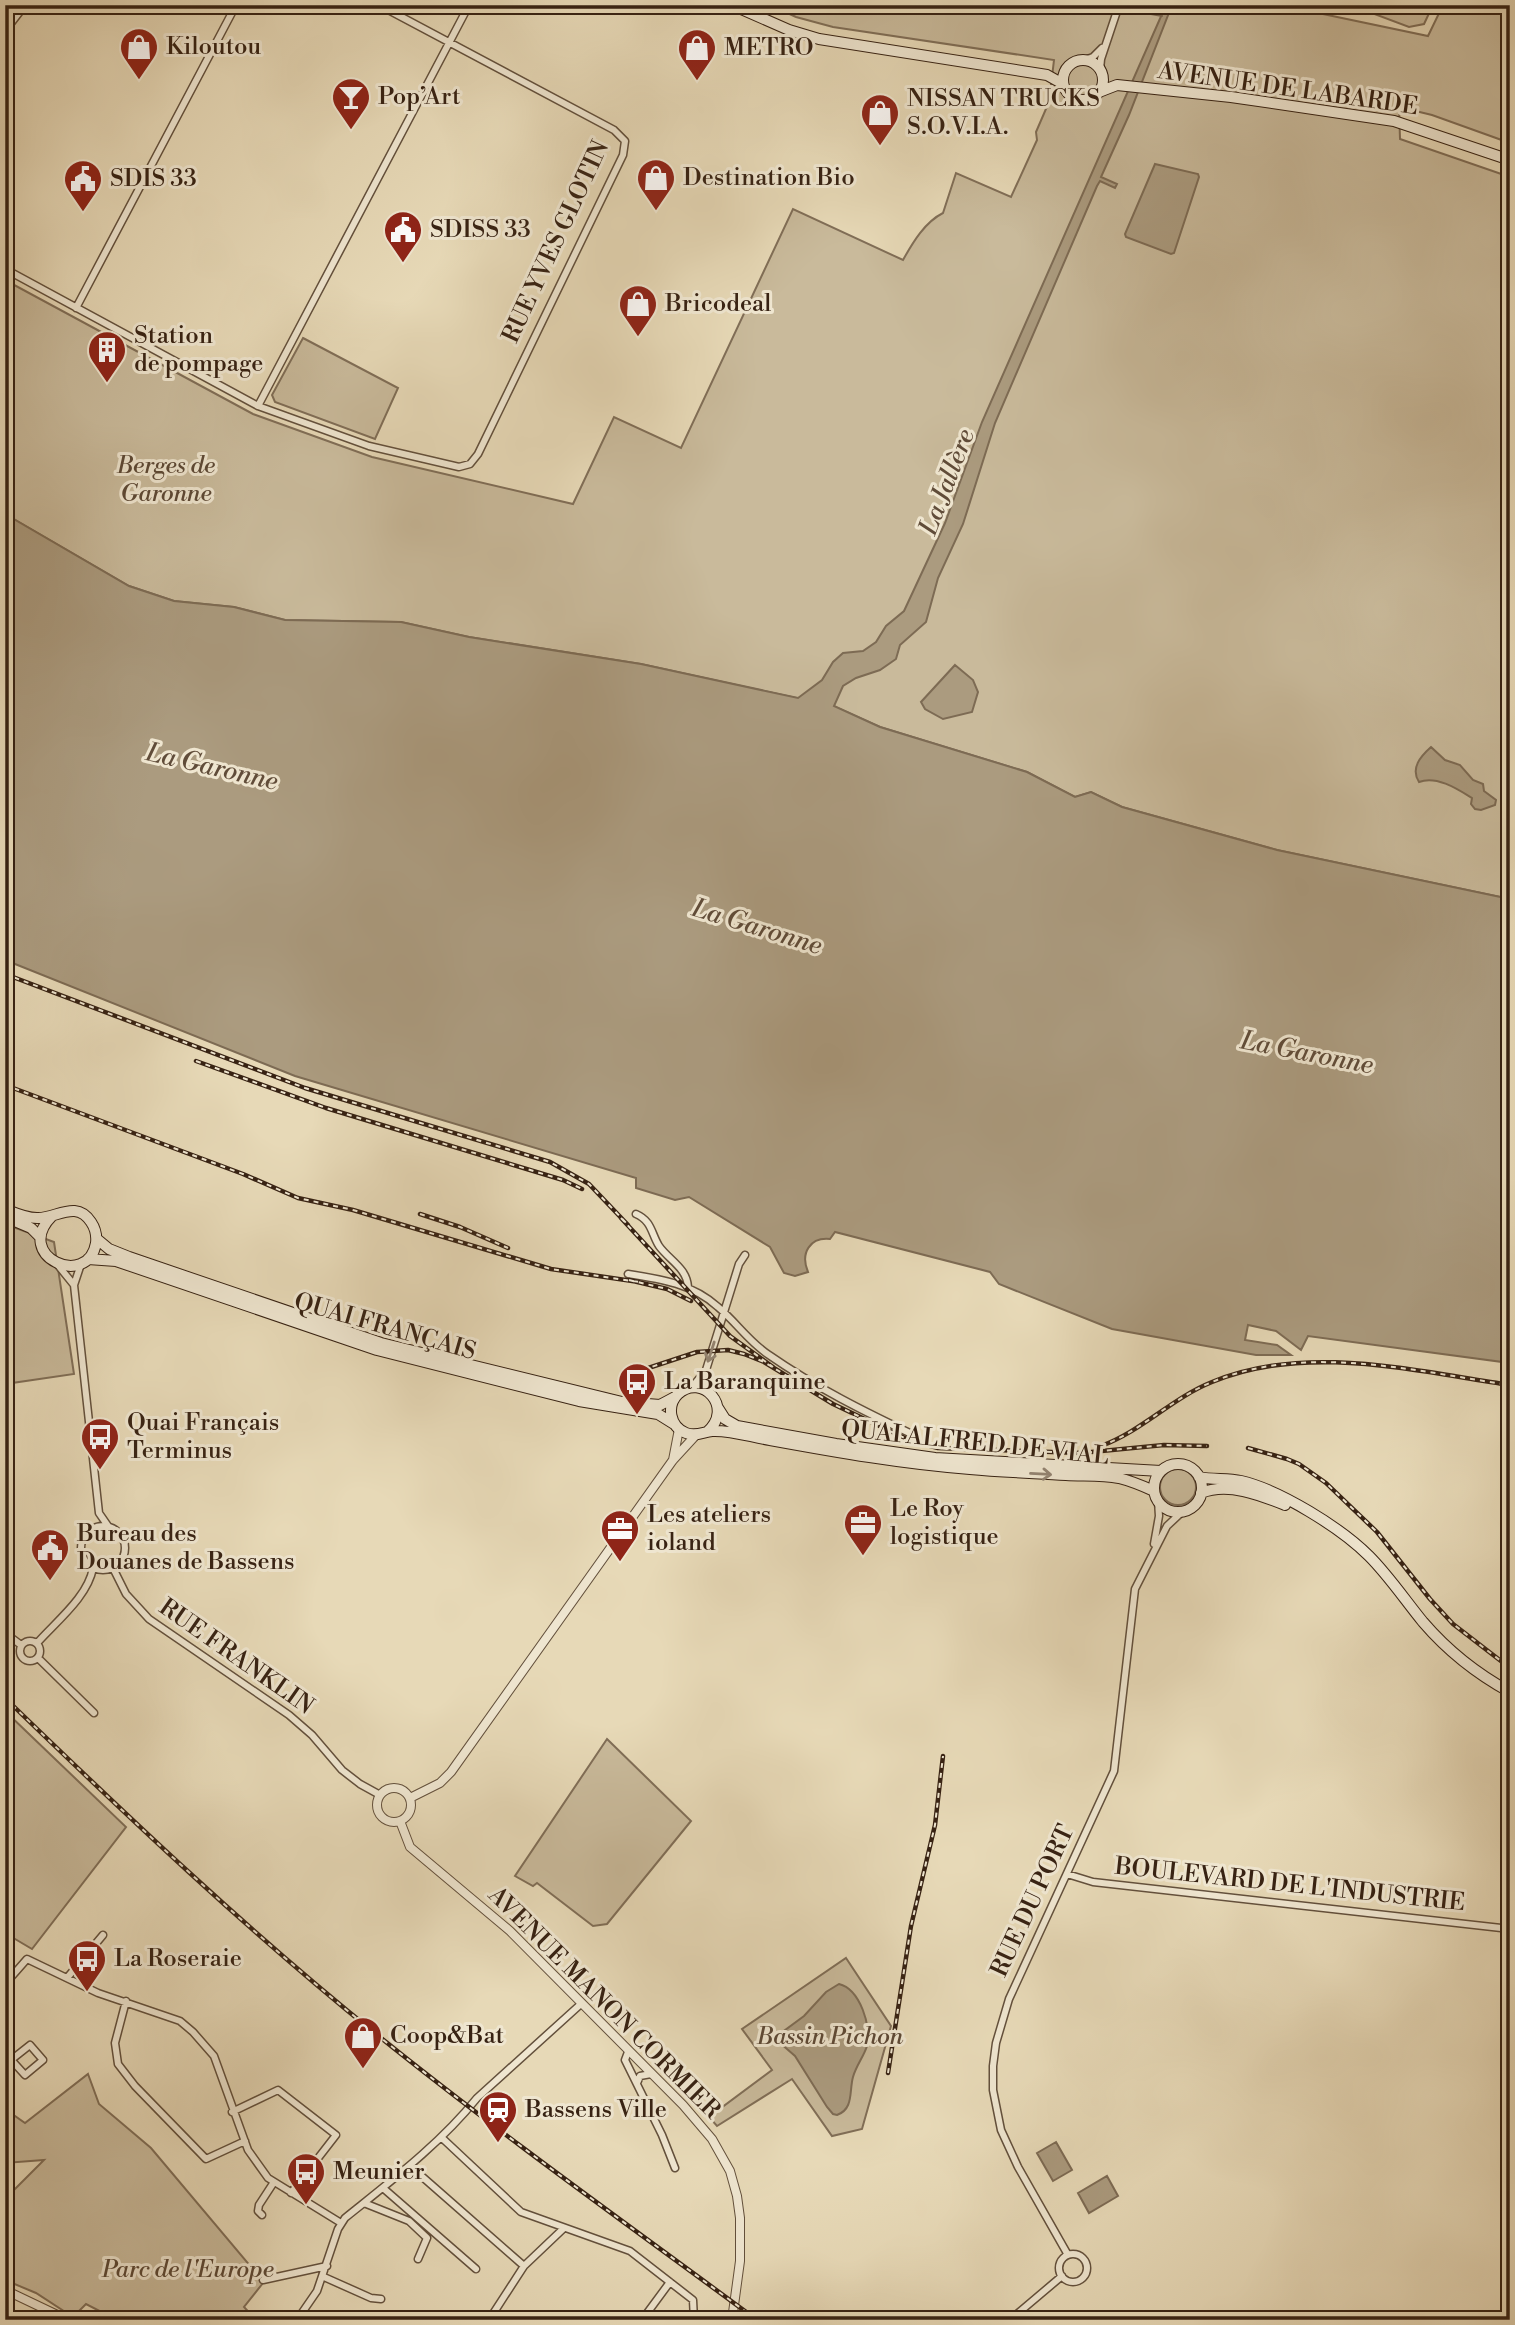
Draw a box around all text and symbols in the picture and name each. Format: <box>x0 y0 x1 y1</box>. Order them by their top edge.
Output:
shop icon: Kiloutou <box>118 26 160 81</box>
shop icon: METRO <box>676 27 718 82</box>
place label: Kiloutou <box>166 32 261 62</box>
place label: METRO <box>724 33 814 63</box>
street label: AVENUE DE LABARDE <box>1155 56 1420 122</box>
bar icon: Pop’Art <box>330 76 372 131</box>
place label: Pop’Art <box>378 82 461 112</box>
place label: NISSAN TRUCKS S.O.V.I.A. <box>907 84 1100 142</box>
shop icon: NISSAN TRUCKS S.O.V.I.A. <box>859 92 901 147</box>
street label: RUE YVES GLOTIN <box>496 136 616 348</box>
shop icon: Destination Bio <box>635 157 677 212</box>
public building icon: SDIS 33 <box>62 158 104 213</box>
place label: Destination Bio <box>683 163 855 193</box>
place label: SDIS 33 <box>110 164 197 194</box>
public building icon: SDISS 33 <box>382 209 424 264</box>
place label: SDISS 33 <box>430 215 531 245</box>
shop icon: Bricodeal <box>617 283 659 338</box>
place label: Bricodeal <box>664 289 771 319</box>
place label: Station de pompage <box>134 321 263 379</box>
building icon: Station de pompage <box>86 329 128 384</box>
water label: La Jallère <box>912 425 982 540</box>
park label: Berges de Garonne <box>116 451 215 509</box>
water label: La Garonne <box>142 736 281 798</box>
water label: La Garonne <box>687 892 826 962</box>
water label: La Garonne <box>1237 1024 1376 1082</box>
street label: QUAI FRANÇAIS <box>291 1287 479 1367</box>
one-way arrow <box>704 1340 717 1362</box>
bus stop icon: La Baranquine <box>616 1361 658 1416</box>
place label: La Baranquine <box>664 1367 826 1397</box>
place label: Quai Français Terminus <box>127 1408 279 1466</box>
street label: QUAI ALFRED DE VIAL <box>840 1414 1110 1472</box>
bus stop icon: Quai Français Terminus <box>79 1416 121 1471</box>
one-way arrow <box>1030 1467 1053 1480</box>
place label: Le Roy logistique <box>890 1494 999 1552</box>
place label: Les ateliers ioland <box>647 1500 771 1558</box>
office icon: Le Roy logistique <box>842 1502 884 1557</box>
office icon: Les ateliers ioland <box>599 1508 641 1563</box>
place label: Bureau des Douanes de Bassens <box>76 1519 295 1577</box>
public building icon: Bureau des Douanes de Bassens <box>29 1527 71 1582</box>
street label: RUE FRANKLIN <box>153 1593 319 1722</box>
street label: RUE DU PORT <box>985 1820 1081 1982</box>
street label: BOULEVARD DE L'INDUSTRIE <box>1112 1852 1467 1918</box>
street label: AVENUE MANON CORMIER <box>481 1880 727 2126</box>
bus stop icon: La Roseraie <box>66 1938 108 1993</box>
place label: La Roseraie <box>114 1944 242 1974</box>
shop icon: Coop&Bat <box>342 2015 384 2070</box>
place label: Coop&Bat <box>390 2021 505 2051</box>
park label: Bassin Pichon <box>756 2022 904 2052</box>
station icon: Bassens Ville <box>477 2089 519 2144</box>
place label: Bassens Ville <box>524 2095 667 2125</box>
bus stop icon: Meunier <box>285 2151 327 2206</box>
place label: Meunier <box>333 2157 425 2187</box>
park label: Parc de l'Europe <box>101 2255 274 2285</box>

